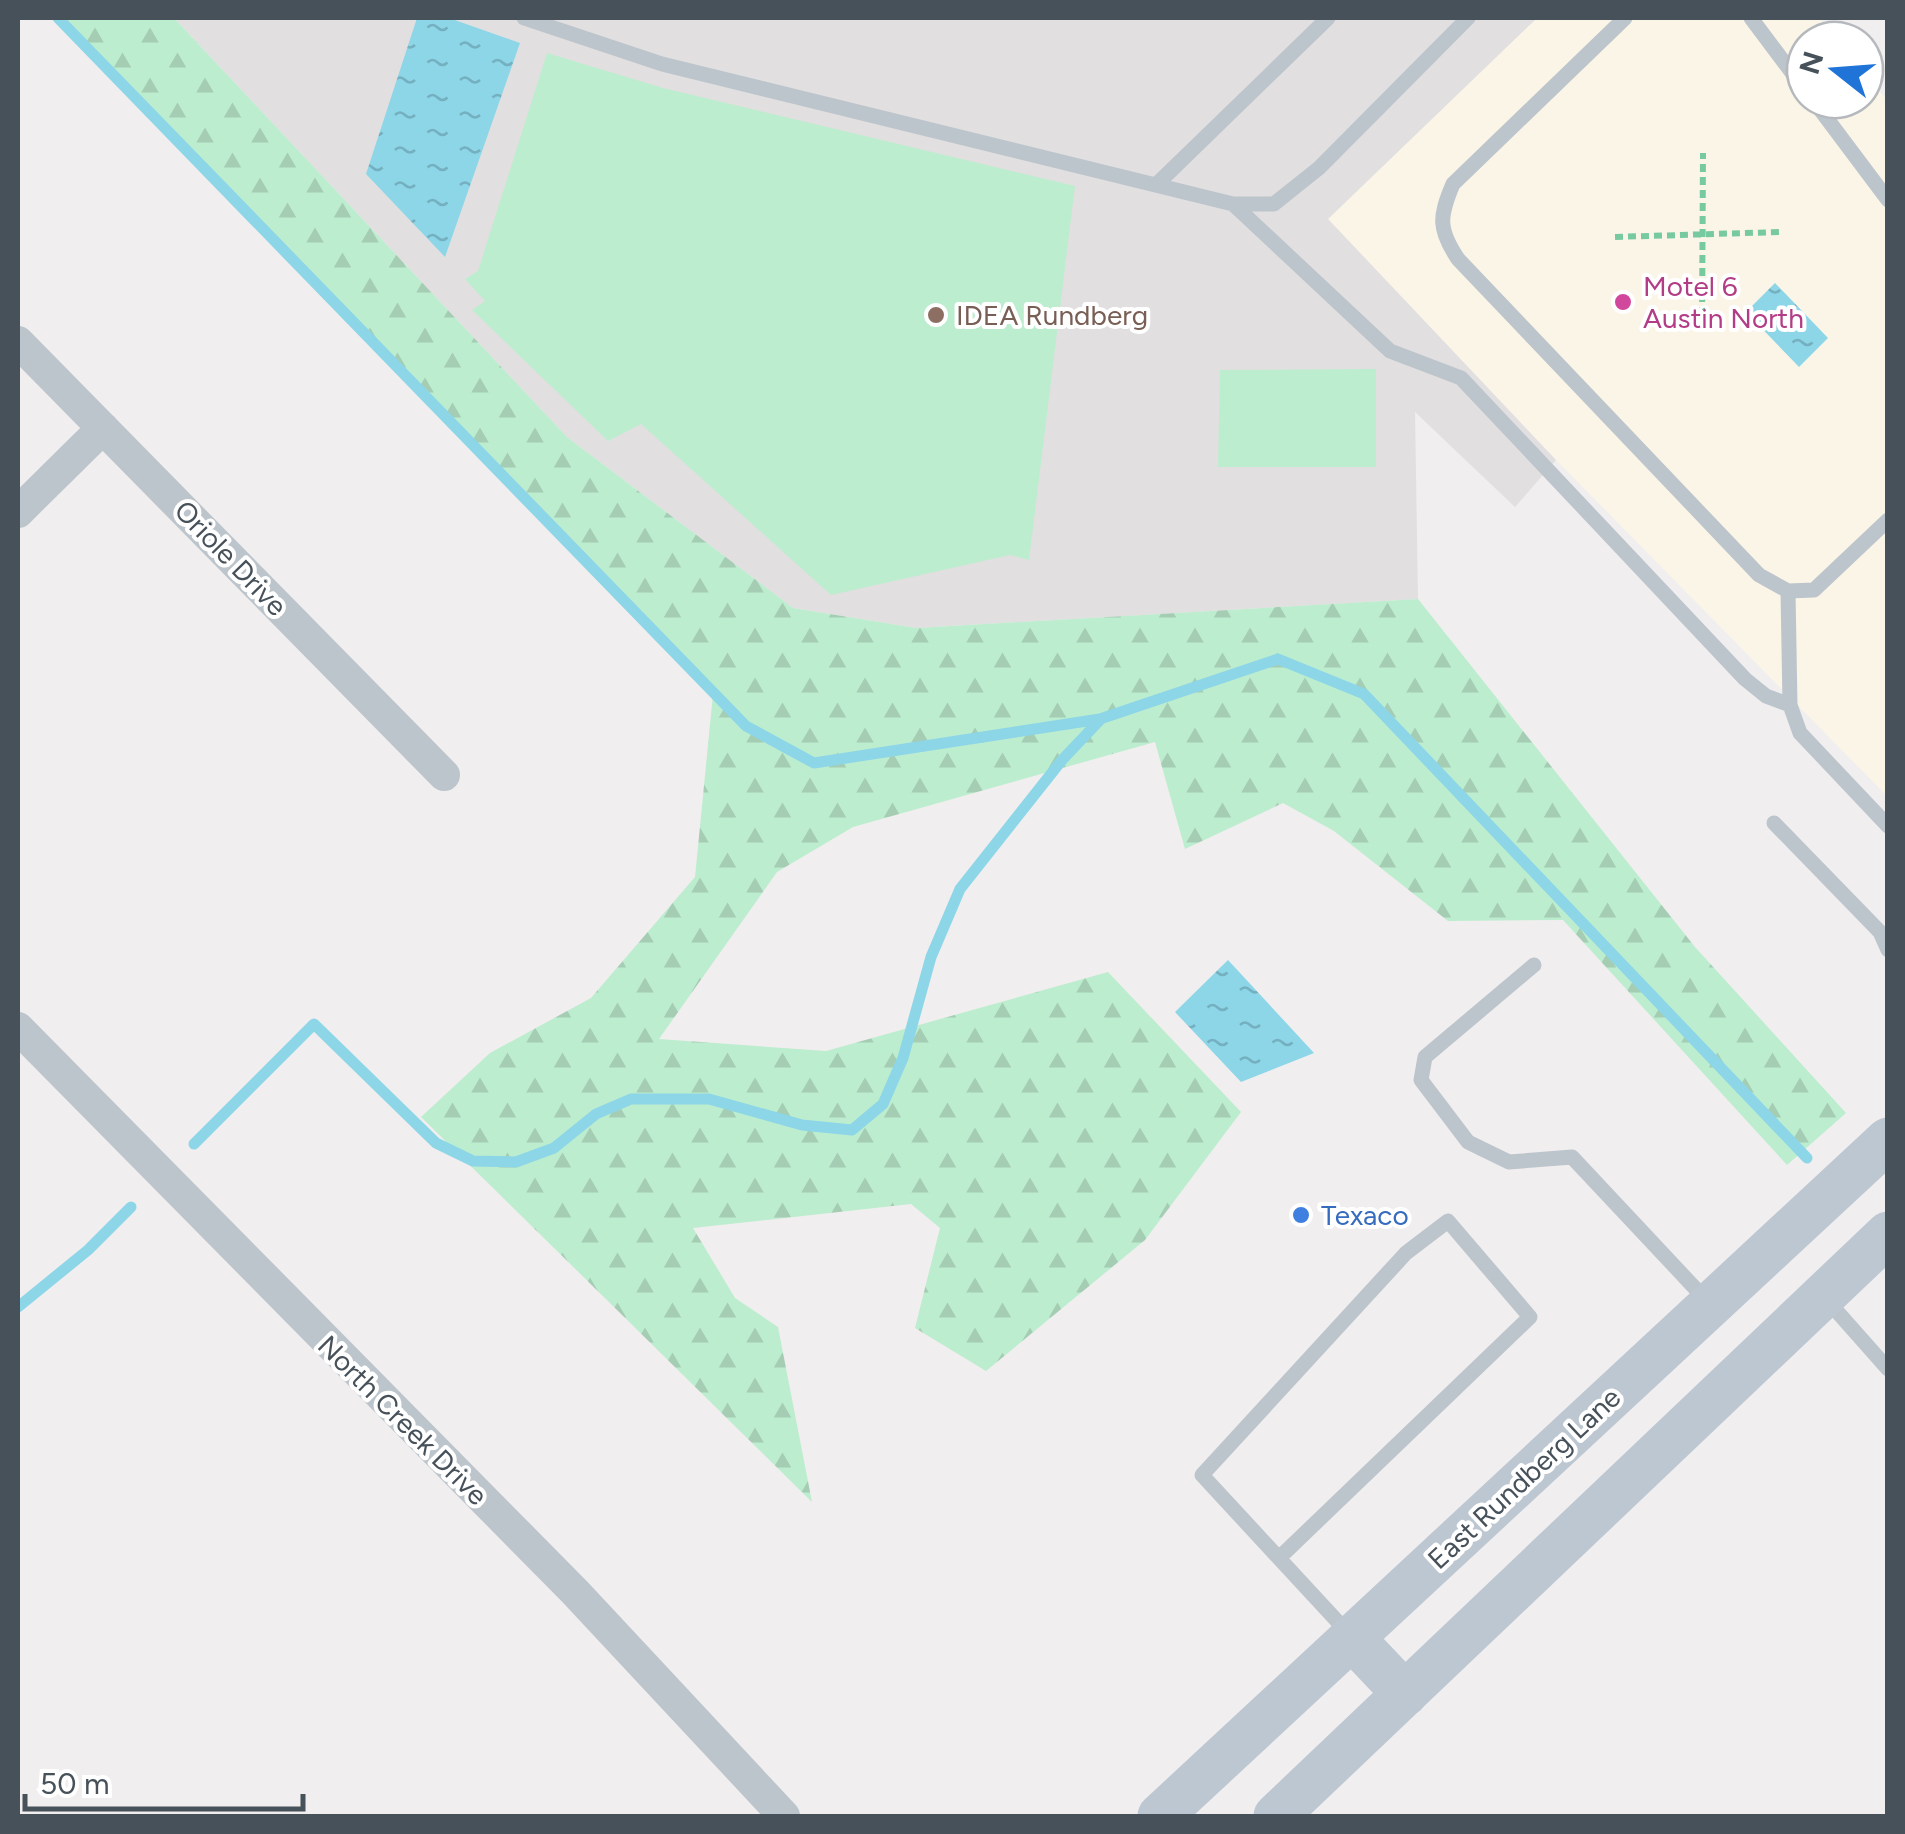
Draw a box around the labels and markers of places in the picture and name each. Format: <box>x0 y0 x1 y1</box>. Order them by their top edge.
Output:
place label: Motel 6 Austin North <box>1643 269 1804 335</box>
marker: Motel 6 Austin North <box>1612 291 1634 313</box>
place label: IDEA Rundberg <box>956 298 1148 332</box>
marker: IDEA Rundberg <box>925 304 947 326</box>
place label: Texaco <box>1321 1198 1409 1232</box>
marker: Texaco <box>1290 1204 1312 1226</box>

